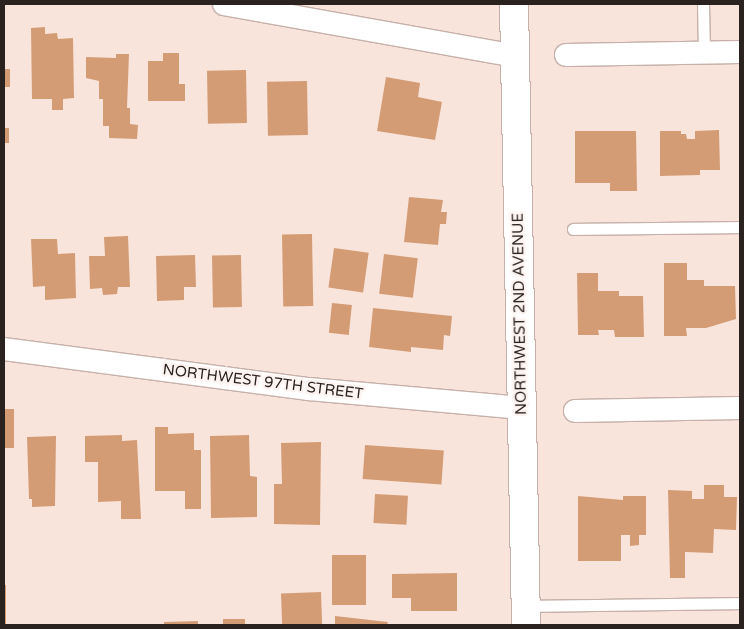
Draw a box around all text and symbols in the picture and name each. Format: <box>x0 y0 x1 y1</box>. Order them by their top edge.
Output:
street label: NORTHWEST 2ND AVENUE <box>509 213 531 415</box>
street label: NORTHWEST 97TH STREET <box>162 361 364 403</box>

